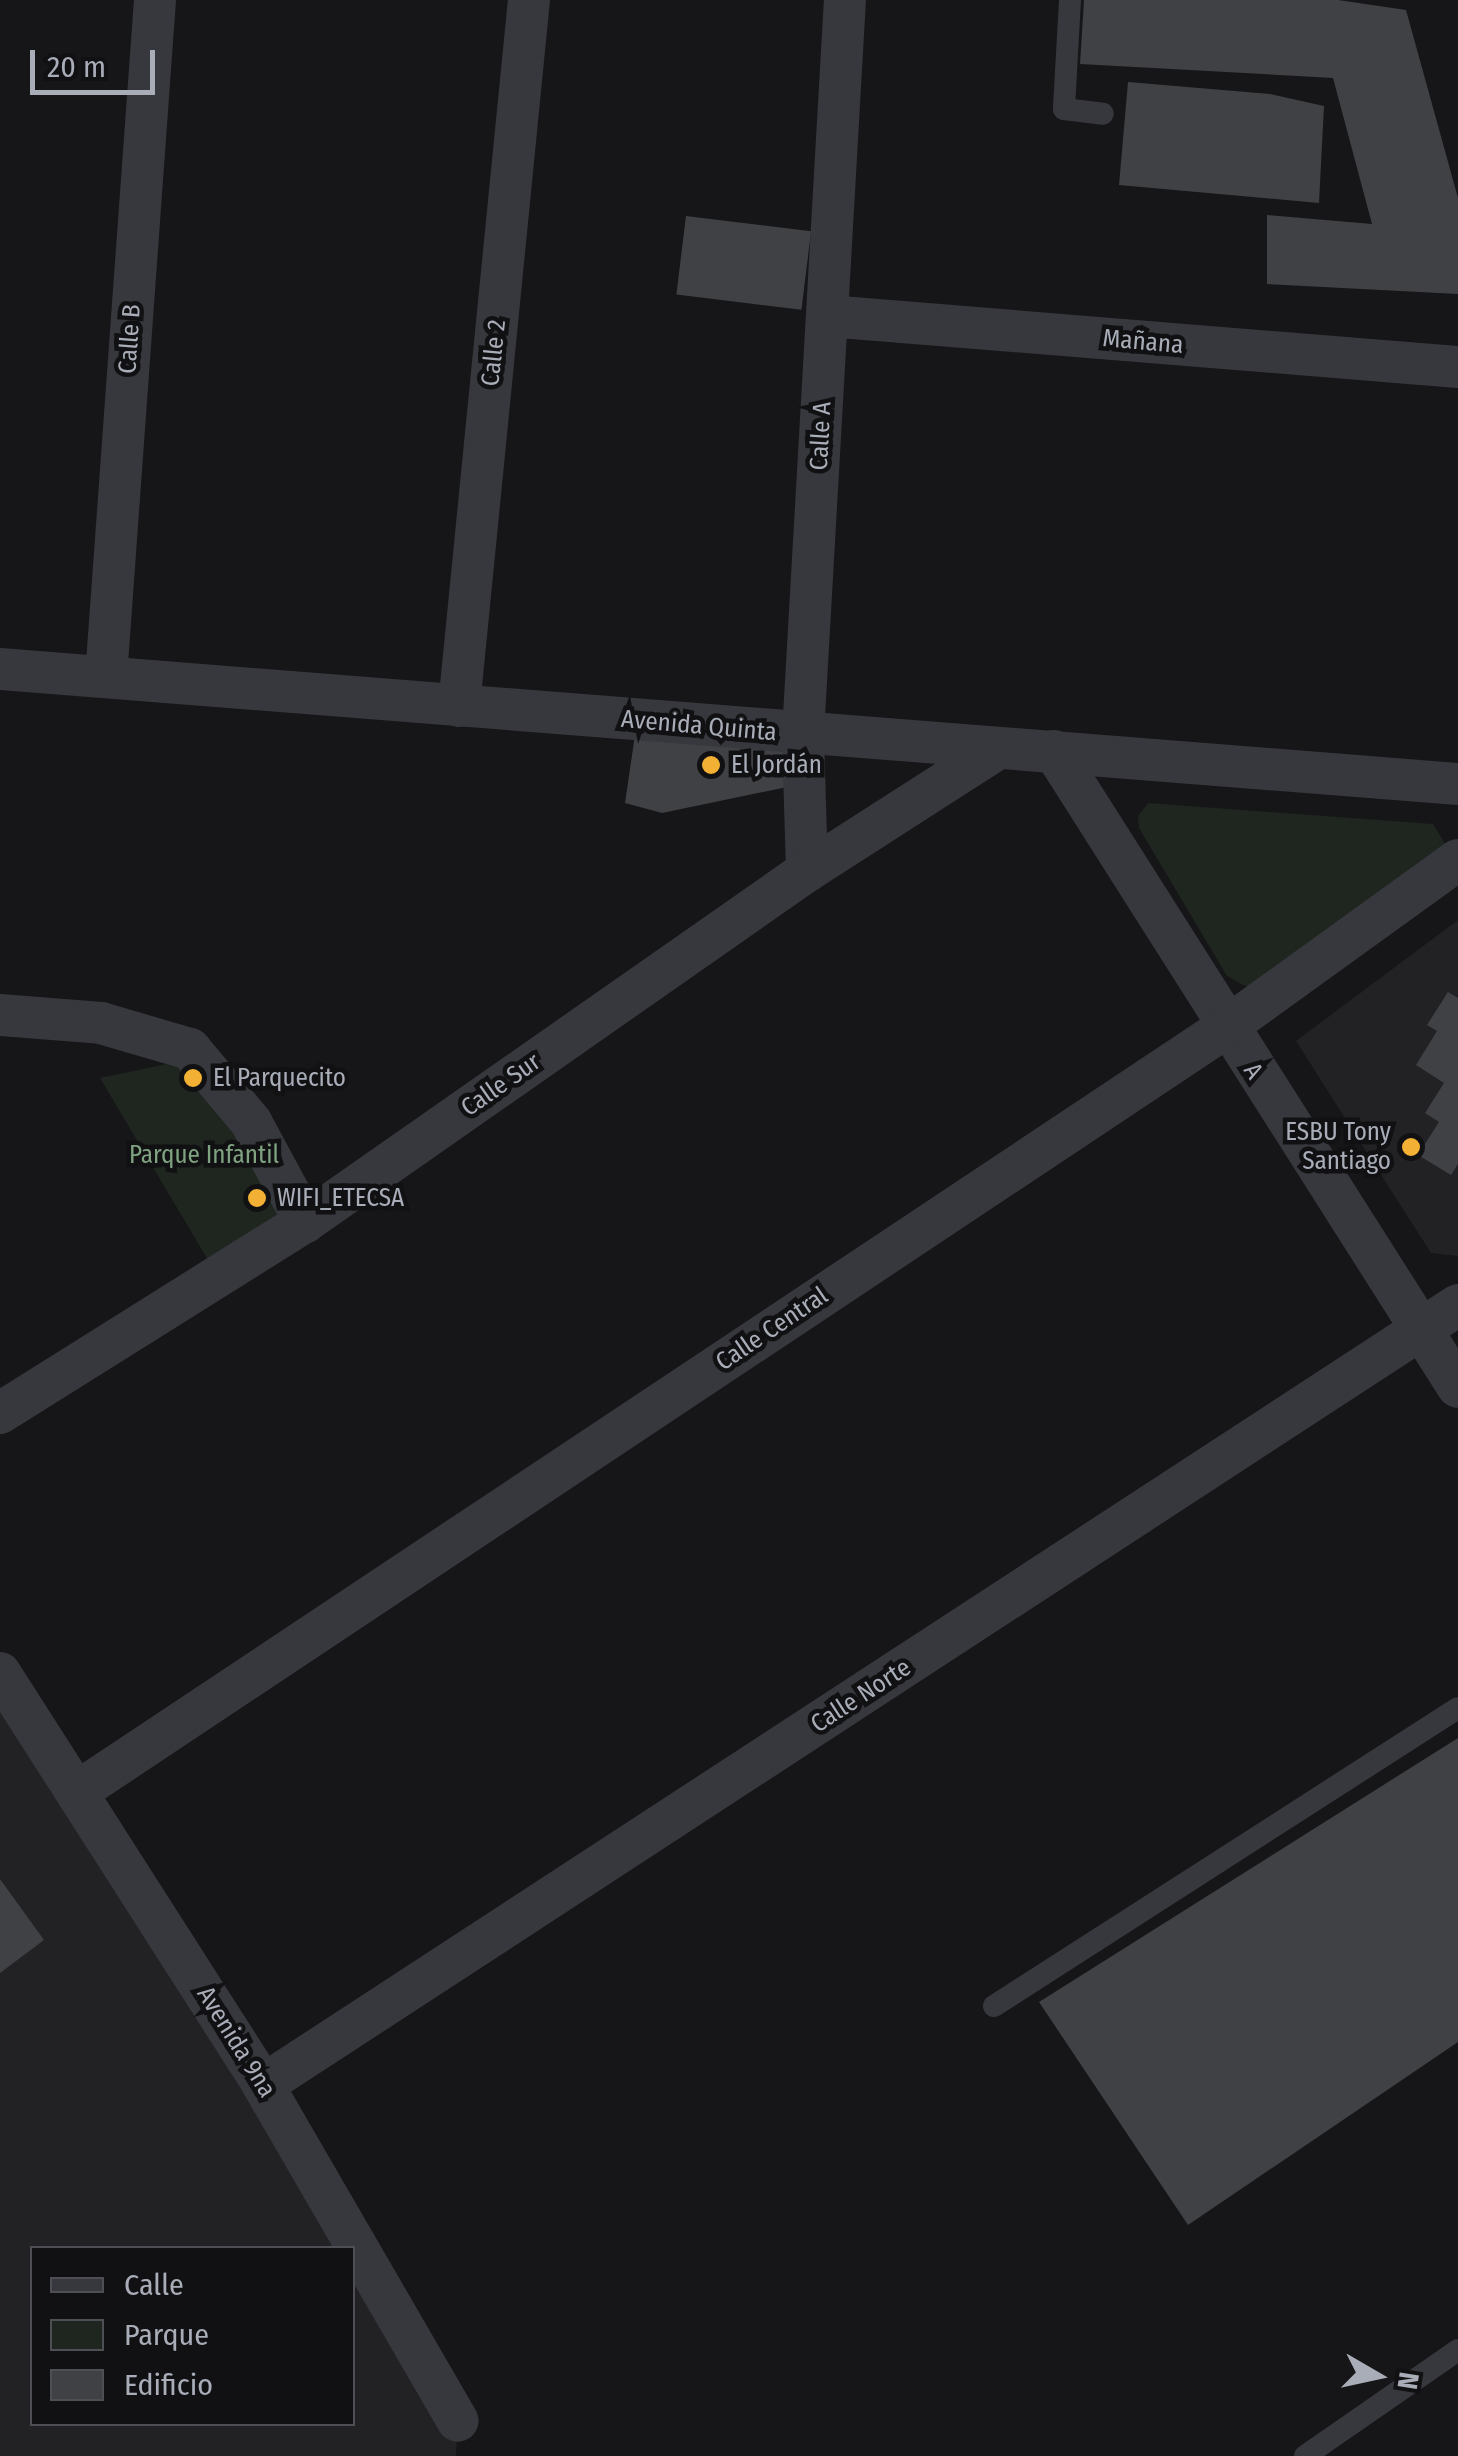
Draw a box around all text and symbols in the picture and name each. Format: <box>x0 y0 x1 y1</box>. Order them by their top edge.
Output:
scale bar <box>35 30 160 92</box>
text: 20 m <box>47 49 106 85</box>
street label: Calle B <box>113 303 147 375</box>
street label: Calle 2 <box>476 318 512 388</box>
street label: Mañana <box>1101 324 1185 360</box>
street label: Calle A <box>804 401 838 471</box>
street label: Avenida Quinta <box>620 704 778 748</box>
place label: El Jordán <box>731 750 822 780</box>
marker: El Jordán <box>700 754 722 776</box>
street label: Calle Sur <box>456 1047 546 1123</box>
street label: A <box>1237 1057 1269 1085</box>
place label: El Parquecito <box>213 1063 346 1093</box>
marker: El Parquecito <box>182 1067 204 1089</box>
place label: ESBU Tony Santiago <box>1285 1118 1391 1177</box>
marker: ESBU Tony Santiago <box>1400 1136 1422 1158</box>
park label: Parque Infantil <box>129 1140 279 1170</box>
place label: WIFI_ETECSA <box>277 1183 404 1213</box>
marker: WIFI_ETECSA <box>246 1187 268 1209</box>
street label: Calle Central <box>710 1281 834 1377</box>
street label: Calle Norte <box>805 1653 917 1739</box>
street label: Avenida 9na <box>190 1981 282 2103</box>
legend <box>30 2246 355 2426</box>
text: Calle <box>124 2267 184 2303</box>
text: Parque <box>124 2317 209 2353</box>
north arrow <box>1328 2326 1428 2426</box>
text: Edificio <box>124 2367 213 2403</box>
text: N <box>1391 2370 1426 2392</box>

